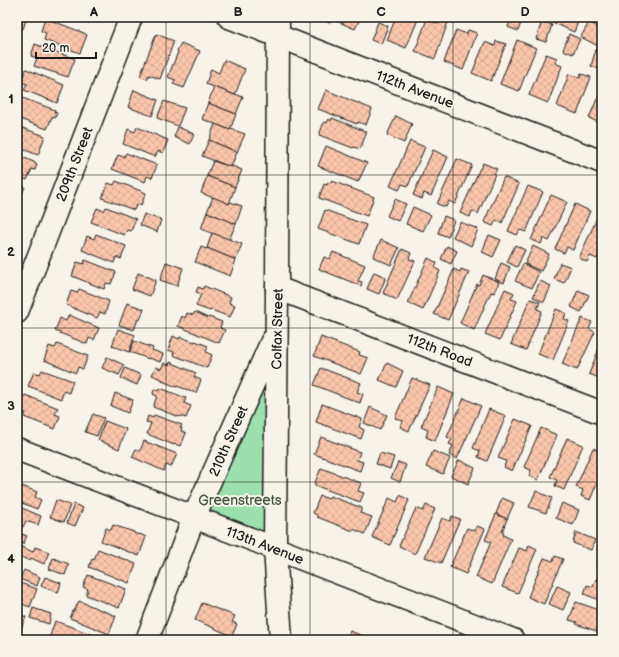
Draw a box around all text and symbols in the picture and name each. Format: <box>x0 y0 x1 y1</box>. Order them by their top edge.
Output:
text: A <box>89 4 98 20</box>
text: B <box>233 4 243 20</box>
text: C <box>376 4 386 20</box>
text: D <box>520 4 530 20</box>
scale bar <box>36 34 96 60</box>
text: 20 m <box>42 41 69 56</box>
street label: 112th Avenue <box>374 67 456 112</box>
text: 1 <box>8 91 14 107</box>
street label: 209th Street <box>52 124 97 204</box>
text: 2 <box>7 244 15 260</box>
street label: Colfax Street <box>268 288 287 370</box>
street label: 112th Road <box>405 330 475 371</box>
text: 3 <box>7 398 15 414</box>
street label: 210th Street <box>205 403 252 479</box>
park label: Greenstreets <box>198 492 282 509</box>
street label: 113th Avenue <box>223 523 306 568</box>
text: 4 <box>7 551 15 567</box>

